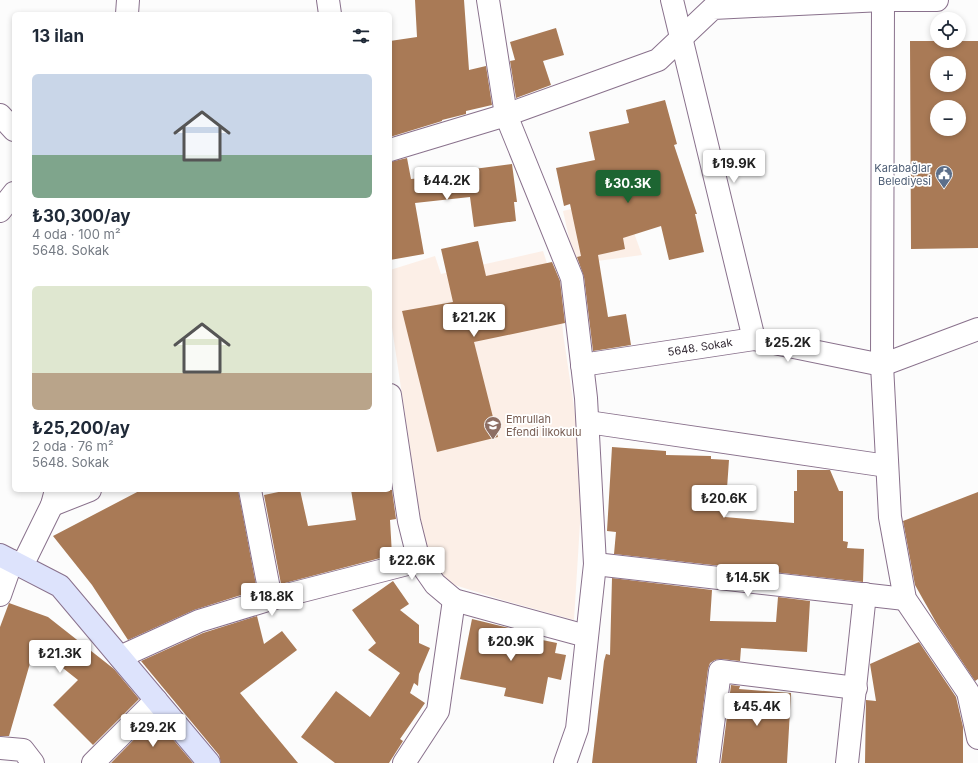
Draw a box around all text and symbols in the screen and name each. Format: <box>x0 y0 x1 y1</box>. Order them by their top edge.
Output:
map controls <box>930 12 966 136</box>
button: locate <box>930 12 966 48</box>
icon: filters <box>350 25 372 47</box>
text: 13 ilan <box>32 26 84 46</box>
button: + <box>930 56 966 92</box>
icon: home <box>166 100 238 172</box>
button: − <box>930 100 966 136</box>
pin: ₺19.9K <box>701 150 767 184</box>
text: ₺19.9K <box>712 155 756 171</box>
place label: Karabağlar Belediyesi <box>874 161 931 188</box>
public building icon: Karabağlar Belediyesi <box>934 164 954 189</box>
pin: ₺44.2K <box>414 167 480 201</box>
pin: ₺30.3K <box>595 170 661 204</box>
text: ₺44.2K <box>423 172 471 188</box>
text: ₺30.3K <box>605 175 651 191</box>
text: ₺30,300/ay <box>32 206 131 226</box>
text: 4 oda · 100 m² <box>32 226 121 242</box>
text: 5648. Sokak <box>32 242 109 258</box>
pin: ₺21.2K <box>441 304 507 338</box>
text: ₺21.2K <box>452 309 496 325</box>
icon: home <box>166 312 238 384</box>
pin: ₺25.2K <box>755 329 821 363</box>
text: ₺25.2K <box>765 334 811 350</box>
street label: 5648. Sokak <box>667 335 733 359</box>
place label: Emrullah Efendi İlkokulu <box>506 412 581 439</box>
school or university icon: Emrullah Efendi İlkokulu <box>483 415 503 440</box>
text: ₺25,200/ay <box>32 418 130 438</box>
text: 2 oda · 76 m² <box>32 438 114 454</box>
text: 5648. Sokak <box>32 454 109 470</box>
pin: ₺20.6K <box>691 485 757 519</box>
text: ₺20.6K <box>701 490 747 506</box>
pin: ₺22.6K <box>379 547 445 581</box>
text: ₺22.6K <box>389 552 435 568</box>
pin: ₺14.5K <box>715 564 781 598</box>
text: ₺14.5K <box>726 569 770 585</box>
pin: ₺18.8K <box>239 583 305 617</box>
text: ₺18.8K <box>250 588 294 604</box>
pin: ₺20.9K <box>478 628 544 662</box>
text: ₺20.9K <box>488 633 534 649</box>
pin: ₺21.3K <box>27 640 93 674</box>
text: ₺21.3K <box>38 645 82 661</box>
pin: ₺45.4K <box>724 693 790 727</box>
text: ₺45.4K <box>733 698 781 714</box>
pin: ₺29.2K <box>120 714 186 748</box>
text: ₺29.2K <box>130 719 176 735</box>

